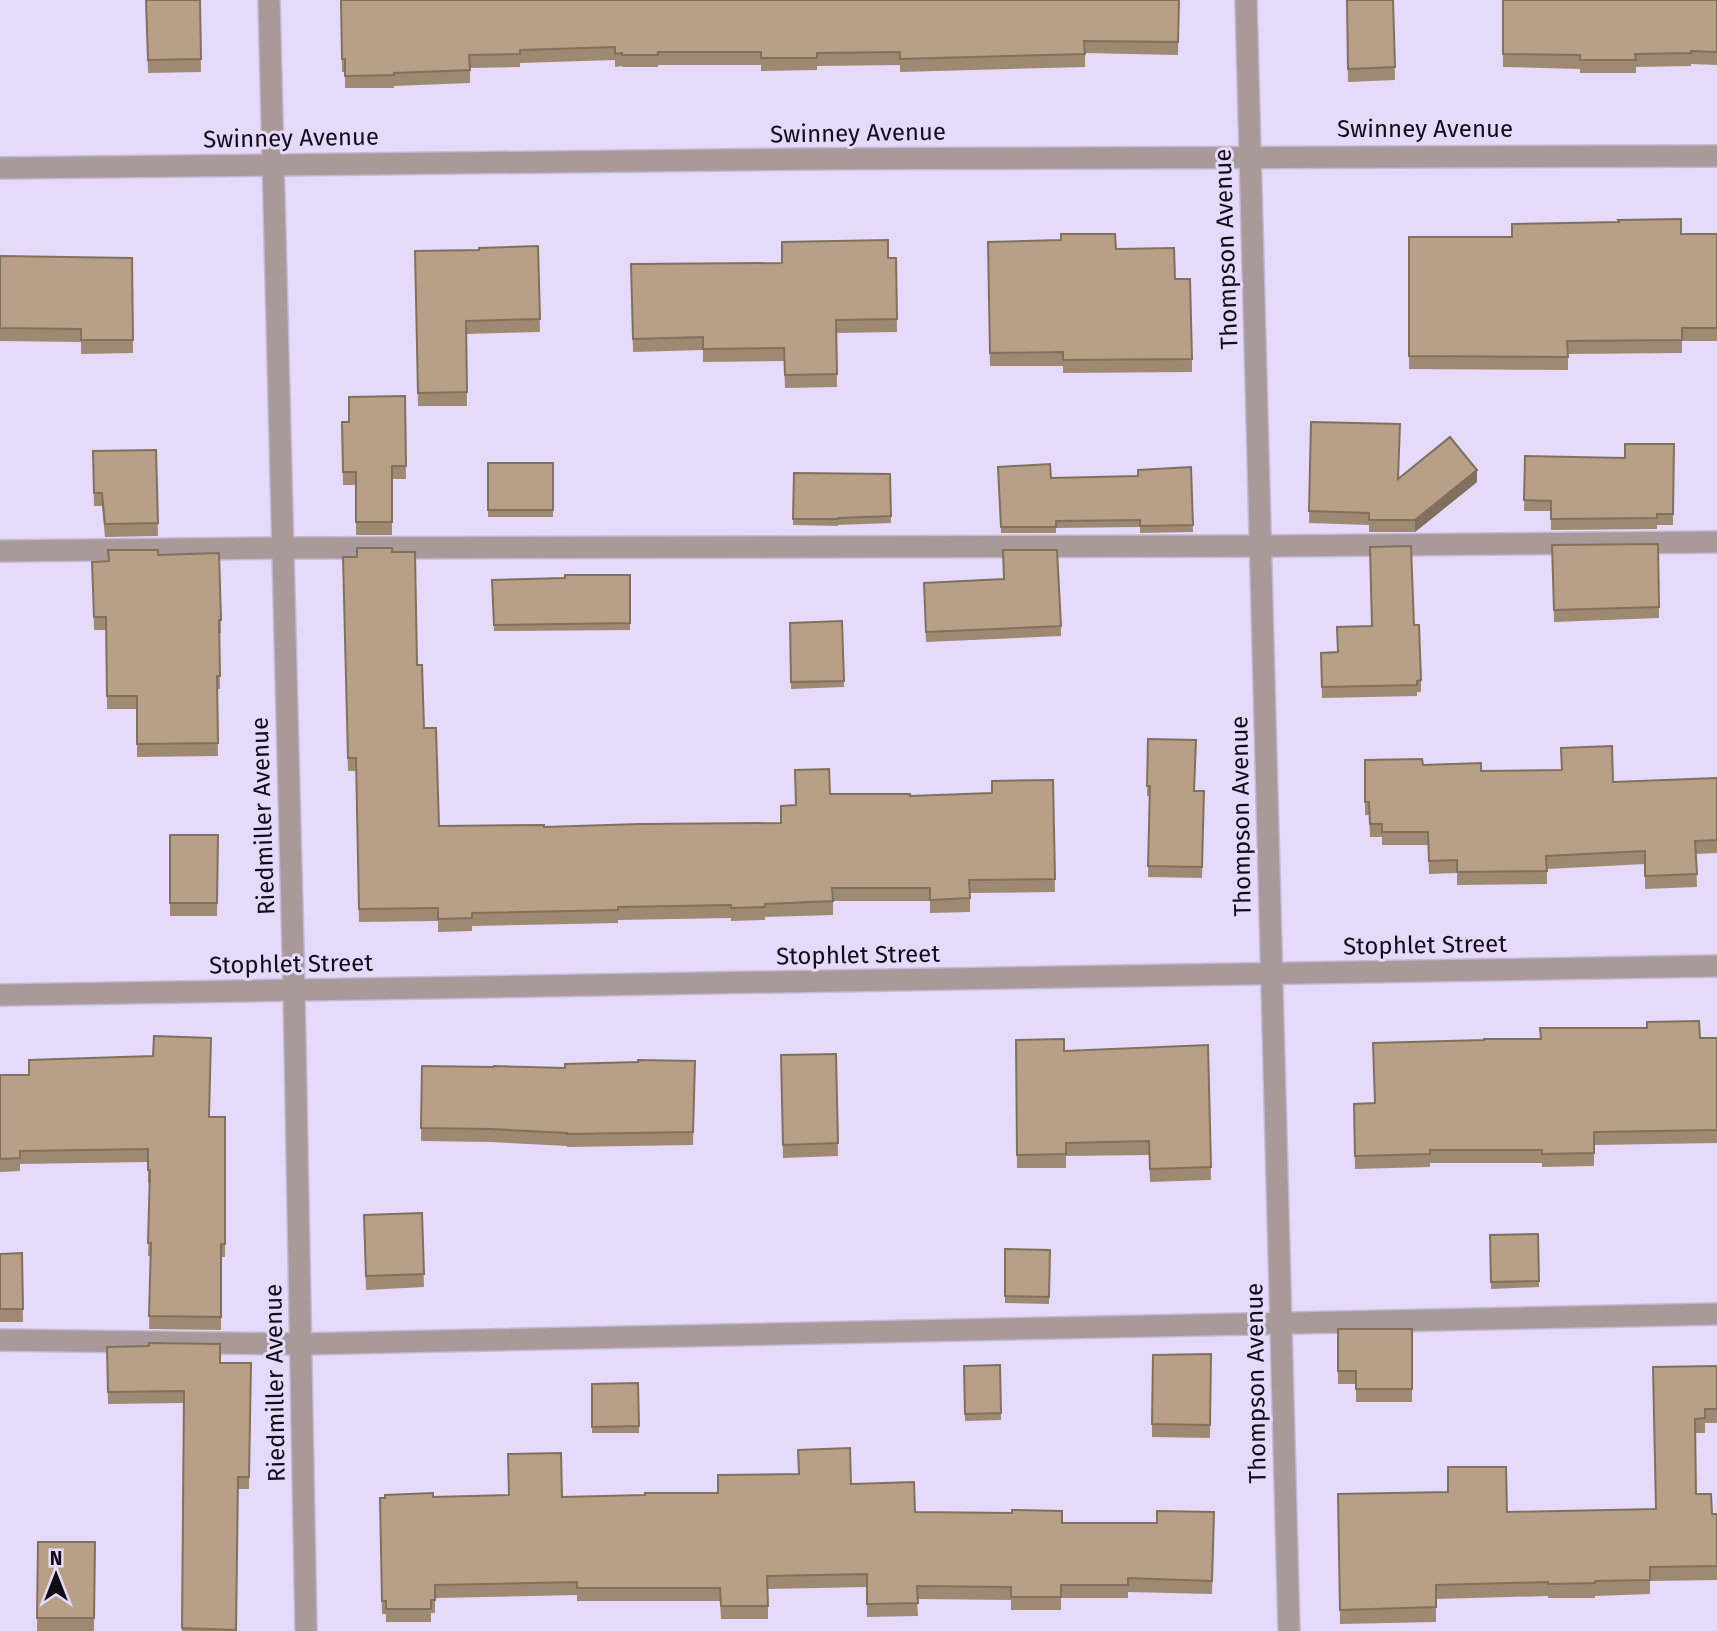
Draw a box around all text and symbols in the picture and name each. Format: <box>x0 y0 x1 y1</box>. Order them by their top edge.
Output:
street label: Swinney Avenue <box>1337 115 1513 143</box>
street label: Swinney Avenue <box>770 117 946 149</box>
street label: Swinney Avenue <box>203 122 379 154</box>
street label: Thompson Avenue <box>1209 148 1243 350</box>
street label: Thompson Avenue <box>1225 715 1257 917</box>
street label: Riedmiller Avenue <box>246 716 280 916</box>
street label: Stophlet Street <box>1343 930 1507 960</box>
street label: Stophlet Street <box>776 940 940 970</box>
street label: Stophlet Street <box>209 949 373 979</box>
street label: Thompson Avenue <box>1240 1282 1272 1484</box>
street label: Riedmiller Avenue <box>259 1284 291 1482</box>
north arrow <box>21 1540 91 1610</box>
text: N <box>50 1547 62 1570</box>

